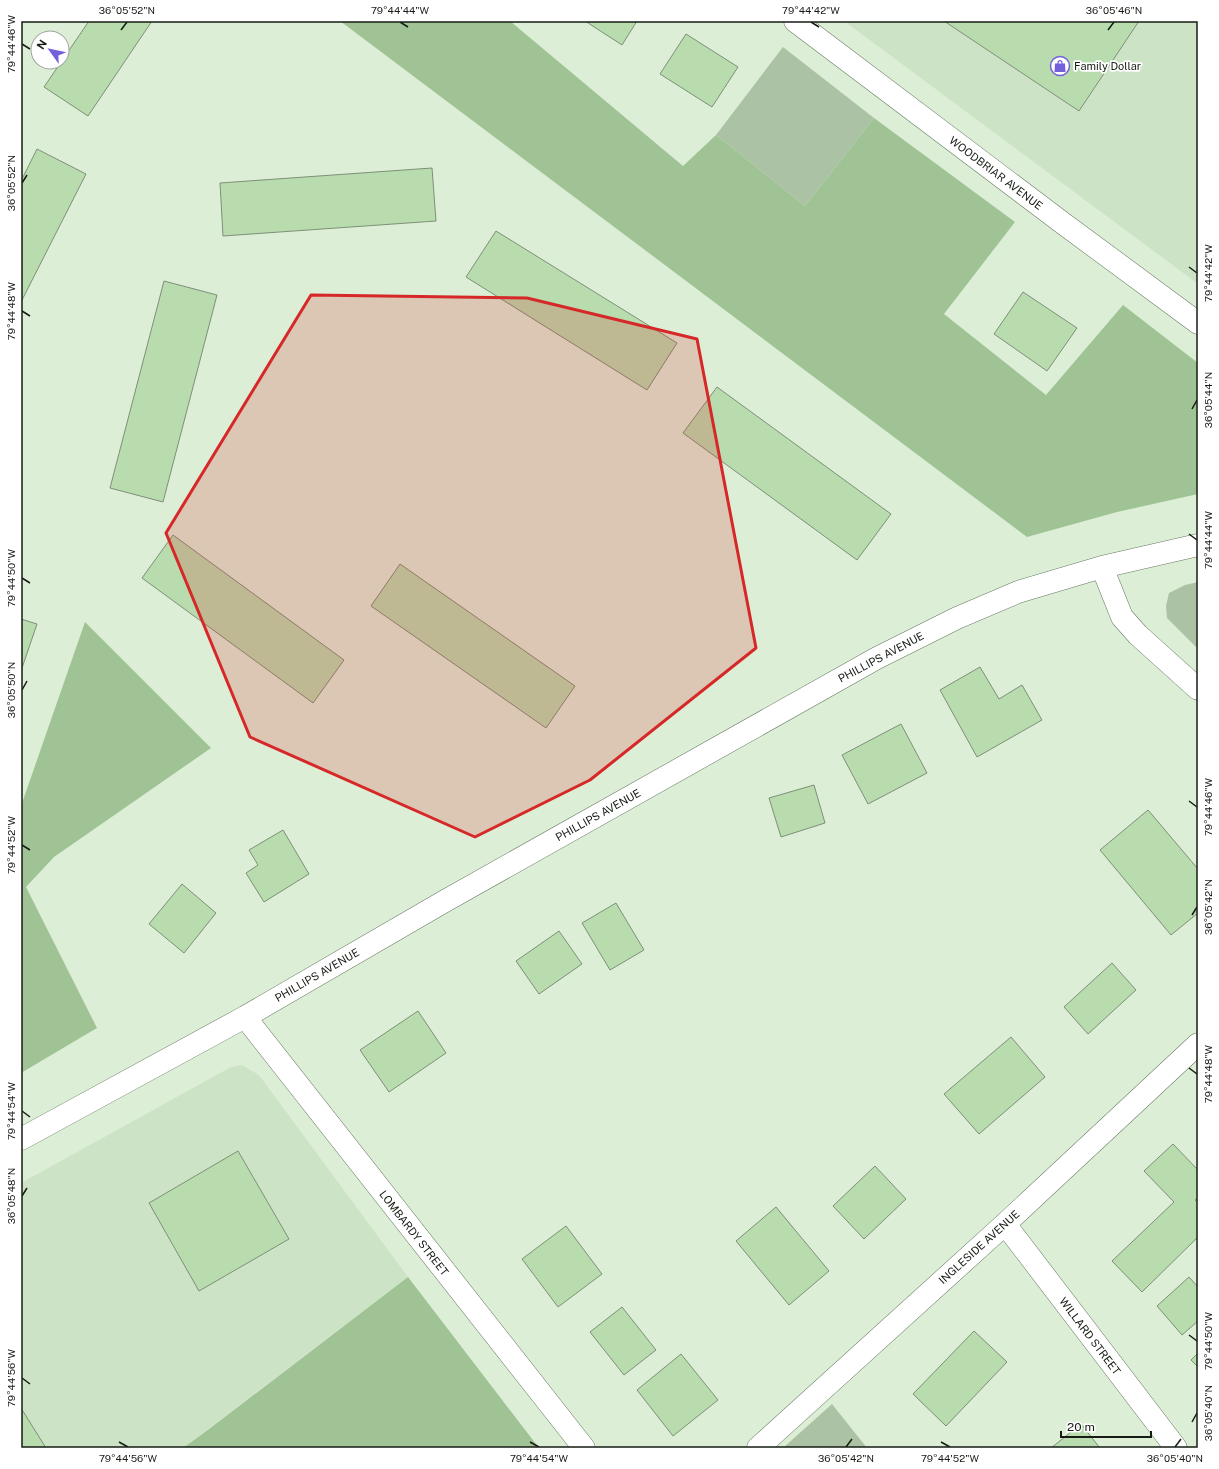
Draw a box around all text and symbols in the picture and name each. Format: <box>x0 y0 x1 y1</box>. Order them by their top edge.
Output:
text: 36°05'52"N <box>99 4 155 16</box>
text: 79°44'44"W <box>371 4 430 16</box>
text: 79°44'42"W <box>782 4 840 16</box>
text: 36°05'46"N <box>1086 4 1142 16</box>
text: 79°44'46"W <box>5 15 17 73</box>
north arrow <box>30 30 70 70</box>
text: N <box>34 38 49 51</box>
shop icon: Family Dollar <box>1049 55 1071 77</box>
place label: Family Dollar <box>1074 60 1141 72</box>
street label: WOODBRIAR AVENUE <box>947 134 1045 212</box>
text: 36°05'52"N <box>5 155 17 211</box>
text: 79°44'42"W <box>1202 244 1214 302</box>
text: 79°44'48"W <box>5 281 17 340</box>
text: 36°05'44"N <box>1202 372 1214 428</box>
text: 79°44'44"W <box>1202 510 1214 569</box>
text: 79°44'50"W <box>5 549 17 607</box>
street label: PHILLIPS AVENUE <box>836 629 926 685</box>
text: 36°05'50"N <box>5 662 17 718</box>
text: 79°44'46"W <box>1202 778 1214 836</box>
street label: PHILLIPS AVENUE <box>553 787 643 843</box>
text: 79°44'52"W <box>5 816 17 874</box>
text: 36°05'42"N <box>1202 879 1214 935</box>
street label: PHILLIPS AVENUE <box>273 946 361 1004</box>
text: 79°44'48"W <box>1202 1044 1214 1103</box>
text: 79°44'54"W <box>5 1081 17 1140</box>
text: 36°05'48"N <box>5 1168 17 1224</box>
street label: LOMBARDY STREET <box>377 1188 451 1278</box>
street label: INGLESIDE AVENUE <box>936 1208 1022 1286</box>
street label: WILLARD STREET <box>1057 1295 1123 1377</box>
text: 79°44'50"W <box>1202 1312 1214 1370</box>
text: 79°44'56"W <box>5 1348 17 1407</box>
text: 36°05'40"N <box>1202 1385 1214 1441</box>
scale bar <box>1061 1413 1151 1439</box>
text: 20 m <box>1067 1420 1095 1434</box>
text: 79°44'56"W <box>99 1452 158 1464</box>
text: 79°44'54"W <box>510 1452 569 1464</box>
text: 36°05'42"N <box>818 1452 874 1464</box>
text: 79°44'52"W <box>921 1452 979 1464</box>
text: 36°05'40"N <box>1147 1452 1203 1464</box>

